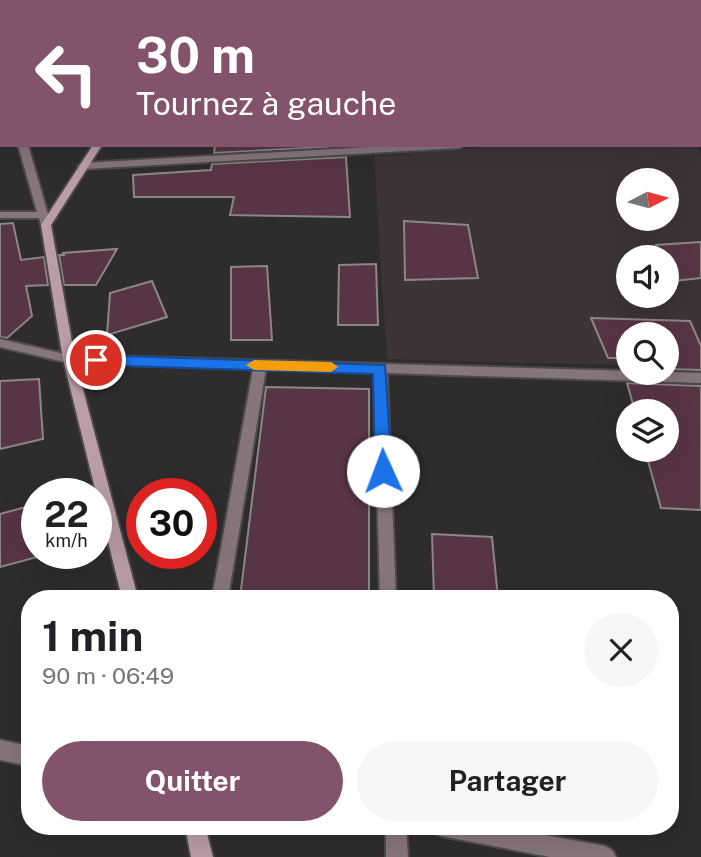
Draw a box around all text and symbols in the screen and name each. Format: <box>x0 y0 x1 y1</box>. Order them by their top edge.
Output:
text: 30 m <box>136 26 255 84</box>
icon: left <box>21 28 112 119</box>
text: Tournez à gauche <box>136 85 396 122</box>
north arrow <box>616 168 679 231</box>
map controls <box>616 168 679 462</box>
button: sound <box>616 245 679 308</box>
button: search <box>616 322 679 385</box>
pin <box>66 330 126 390</box>
icon: arrive <box>77 341 115 379</box>
button: layers <box>616 399 679 462</box>
position arrow <box>346 434 420 508</box>
speed limit sign: 30 <box>126 478 217 569</box>
text: 22 <box>44 494 89 535</box>
text: km/h <box>45 530 88 551</box>
text: 1 min <box>42 611 143 660</box>
button: close <box>584 613 658 687</box>
text: 90 m · 06:49 <box>42 662 174 689</box>
button: Quitter <box>42 741 343 821</box>
button: Partager <box>357 741 658 821</box>

